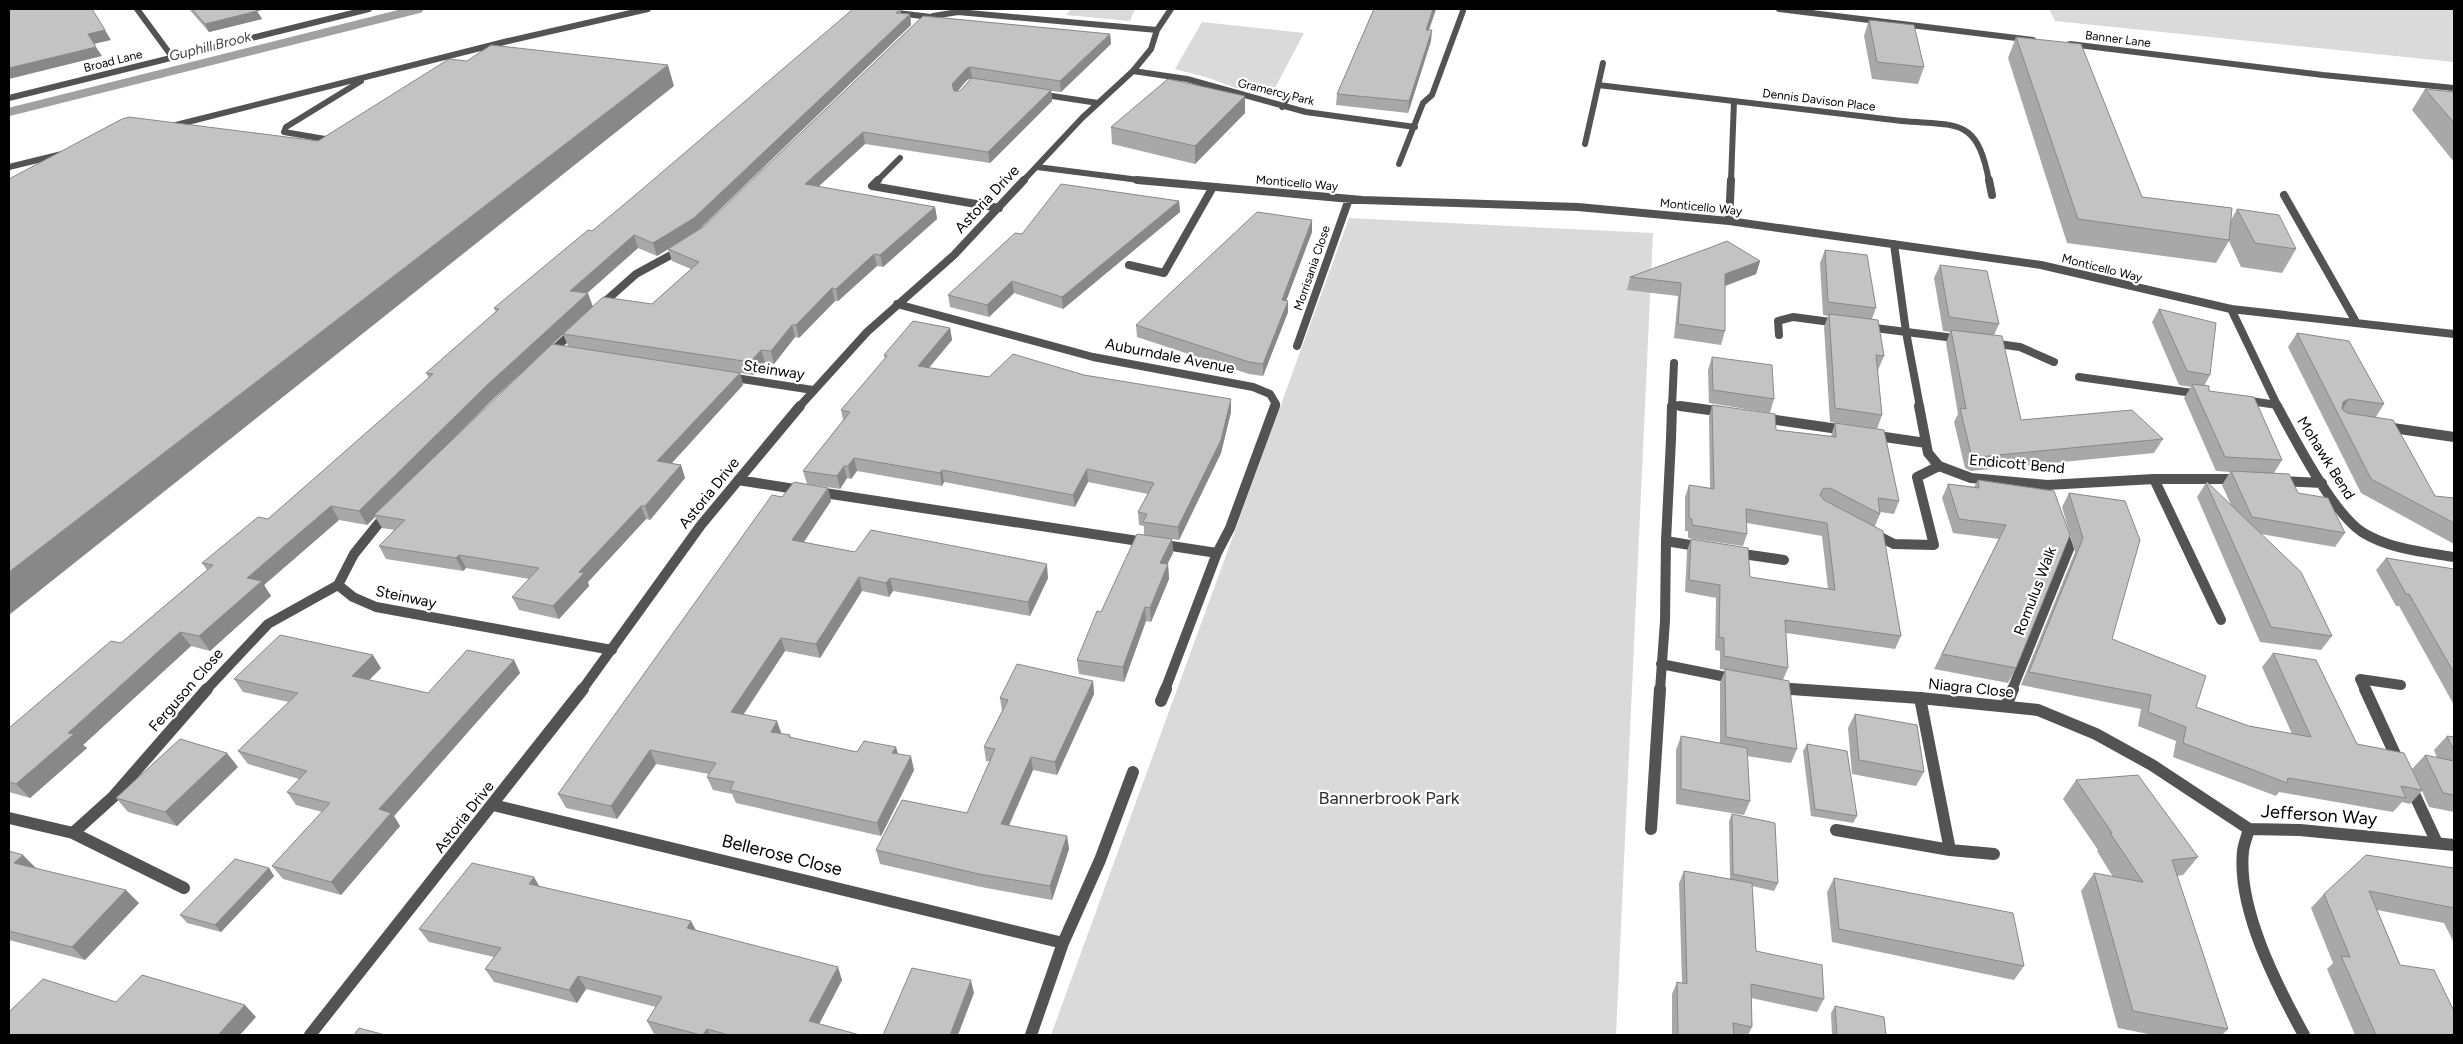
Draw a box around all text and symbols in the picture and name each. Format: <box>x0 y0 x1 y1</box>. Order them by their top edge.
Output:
water label: Guphill Brook <box>167 28 254 65</box>
street label: Banner Lane <box>2084 28 2152 50</box>
street label: Broad Lane <box>82 47 144 75</box>
street label: Gramercy Park <box>1236 76 1316 108</box>
street label: Dennis Davison Place <box>1762 86 1877 114</box>
street label: Astoria Drive <box>951 161 1023 237</box>
street label: Monticello Way <box>1255 172 1340 194</box>
street label: Monticello Way <box>1659 196 1744 218</box>
street label: Morrisania Close <box>1291 223 1333 312</box>
street label: Monticello Way <box>2060 251 2144 285</box>
street label: Auburndale Avenue <box>1104 335 1236 377</box>
street label: Steinway <box>742 356 806 384</box>
street label: Mohawk Bend <box>2293 413 2359 503</box>
street label: Endicott Bend <box>1968 451 2066 477</box>
street label: Astoria Drive <box>675 454 743 532</box>
street label: Romulus Walk <box>2010 543 2060 638</box>
street label: Steinway <box>374 582 438 612</box>
street label: Ferguson Close <box>145 645 227 735</box>
street label: Niagra Close <box>1927 675 2015 701</box>
street label: Astoria Drive <box>430 778 498 856</box>
park label: Bannerbrook Park <box>1318 787 1460 809</box>
street label: Jefferson Way <box>2260 800 2378 830</box>
street label: Bellerose Close <box>719 829 845 881</box>

